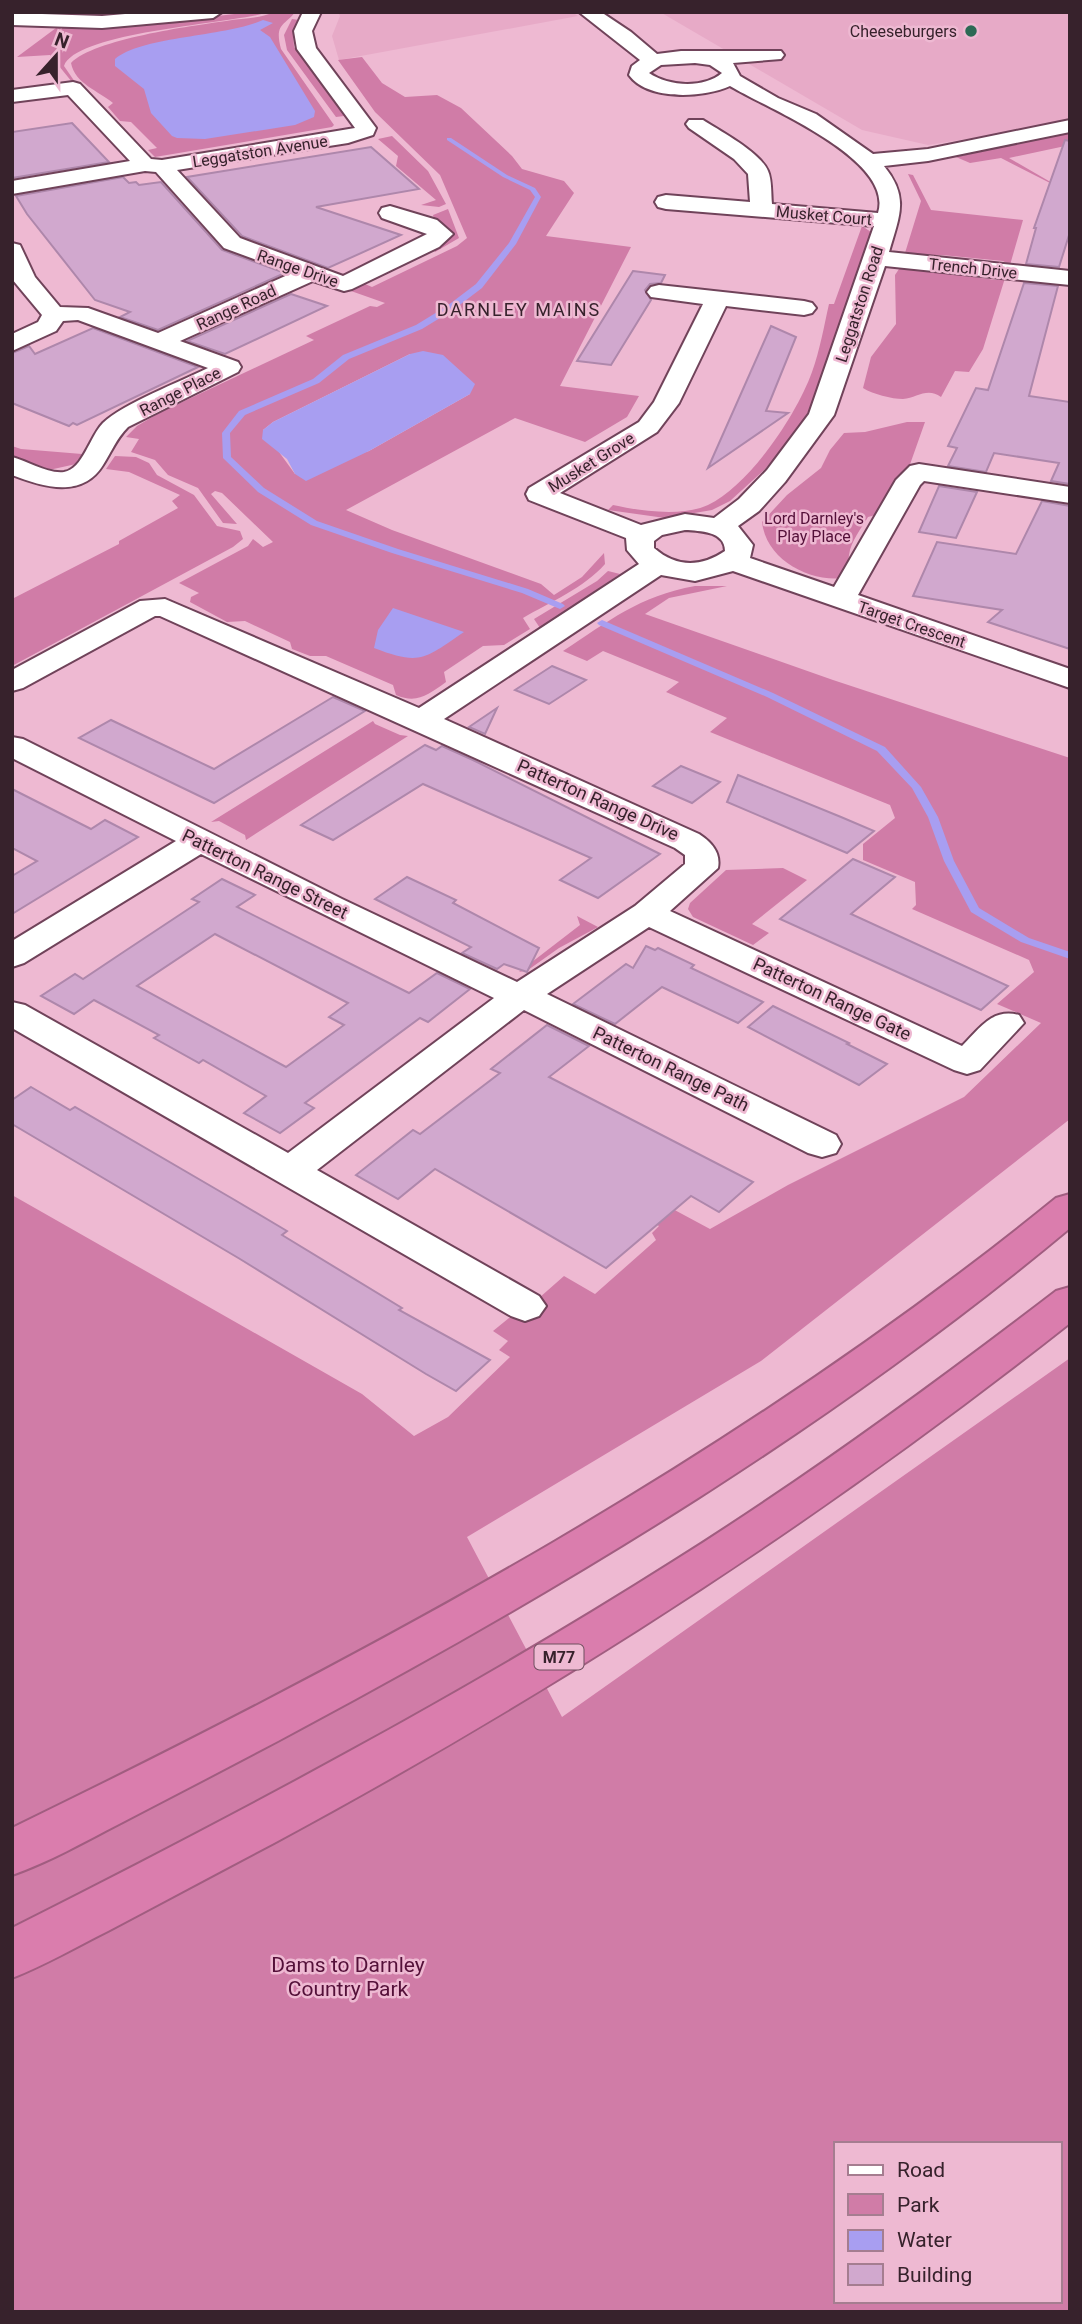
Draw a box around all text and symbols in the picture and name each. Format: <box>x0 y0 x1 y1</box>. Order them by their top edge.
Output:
north arrow <box>21 21 91 91</box>
place label: Cheeseburgers <box>850 22 957 41</box>
marker: Cheeseburgers <box>963 23 979 39</box>
text: N <box>52 27 72 54</box>
street label: Leggatston Avenue <box>191 131 329 172</box>
street label: Musket Court <box>775 202 873 229</box>
street label: Leggatston Road <box>832 244 887 365</box>
street label: Range Drive <box>255 246 341 291</box>
street label: Trench Drive <box>928 254 1018 283</box>
street label: Range Road <box>193 281 279 334</box>
district label: DARNLEY MAINS <box>437 299 601 320</box>
street label: Range Place <box>137 363 224 420</box>
street label: Musket Grove <box>545 428 638 496</box>
park label: Lord Darnley's Play Place <box>764 509 864 546</box>
street label: Target Crescent <box>855 597 968 652</box>
street label: Patterton Range Drive <box>514 754 682 845</box>
street label: Patterton Range Street <box>179 824 352 923</box>
street label: Patterton Range Gate <box>750 953 914 1044</box>
street label: Patterton Range Path <box>590 1022 753 1115</box>
road number: M77 <box>534 1644 584 1670</box>
park label: Dams to Darnley Country Park <box>271 1953 425 2001</box>
legend <box>834 2142 1061 2303</box>
text: Road <box>897 2158 945 2182</box>
text: Park <box>897 2193 940 2217</box>
text: Water <box>897 2228 952 2252</box>
text: Building <box>897 2263 972 2287</box>

